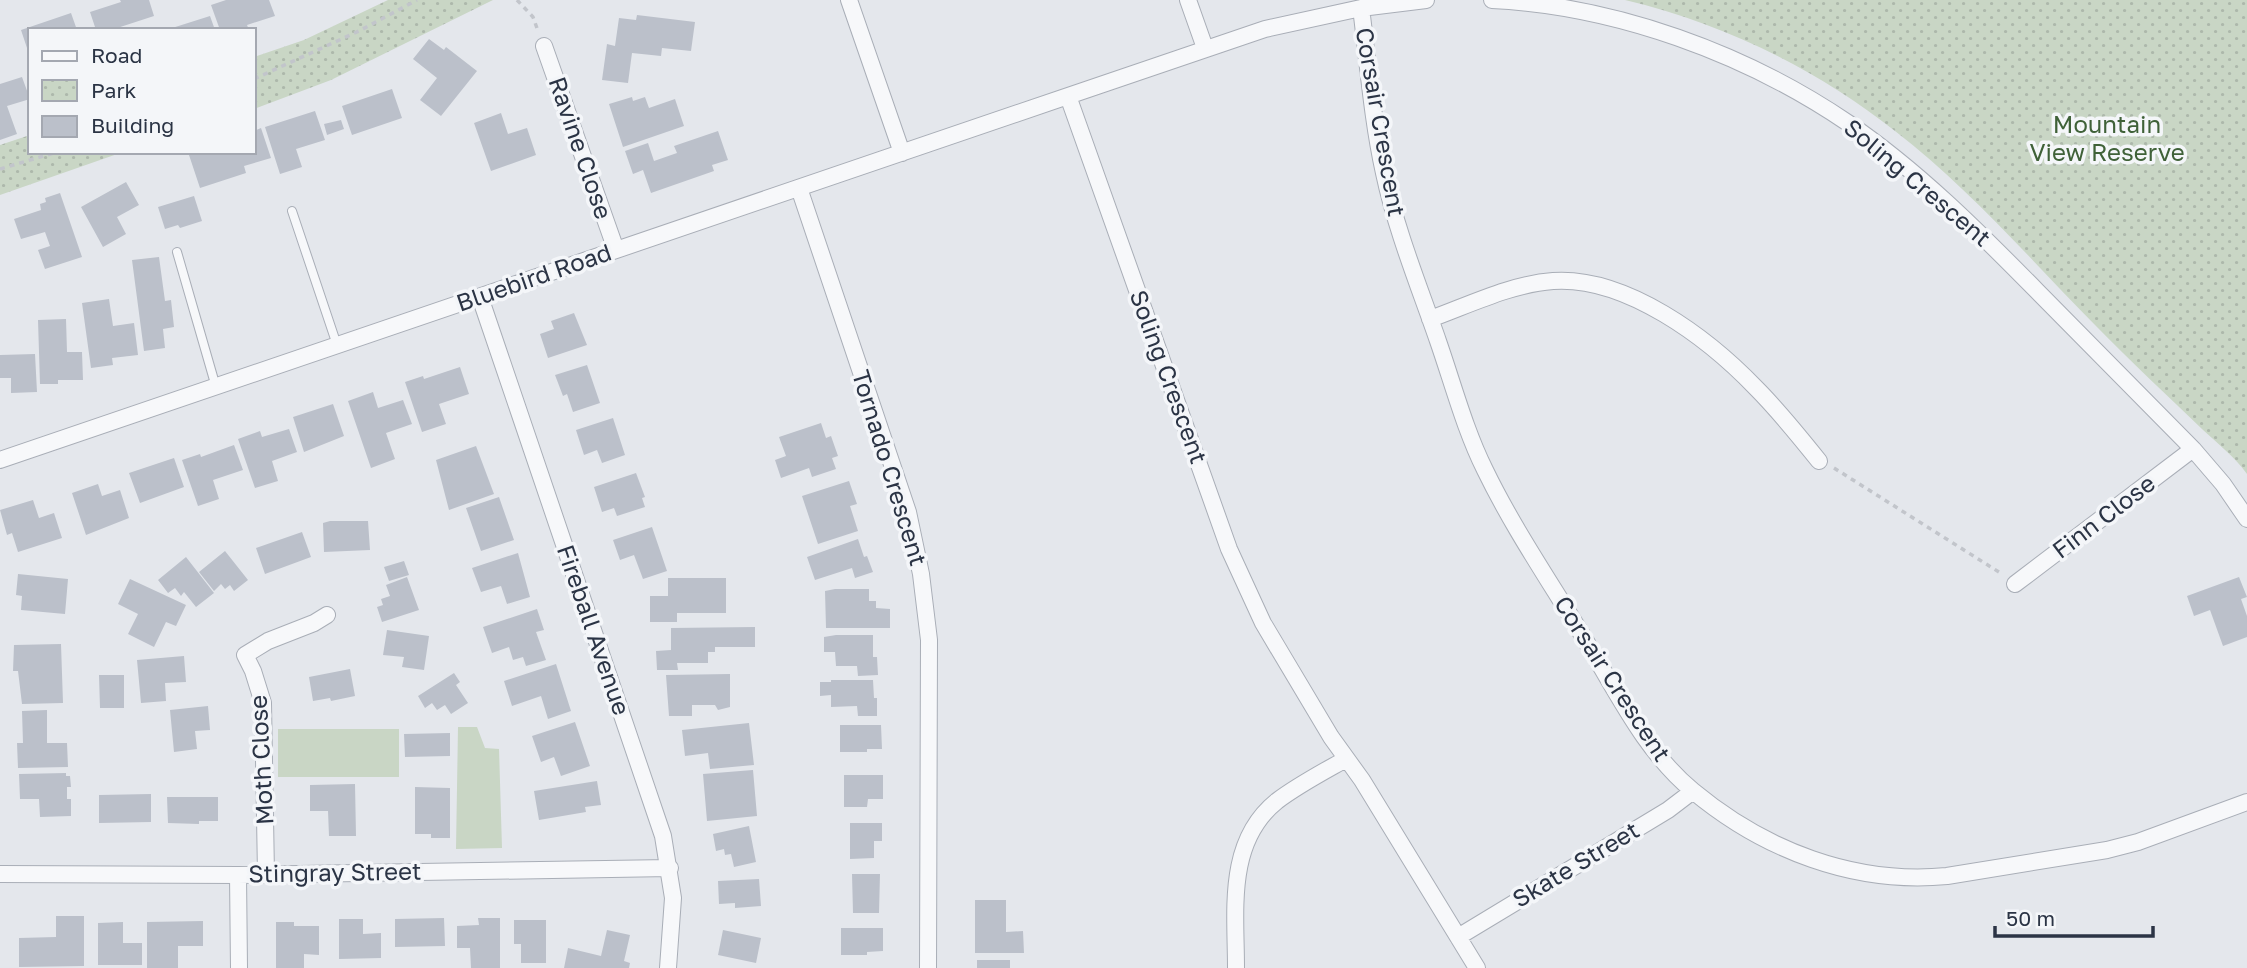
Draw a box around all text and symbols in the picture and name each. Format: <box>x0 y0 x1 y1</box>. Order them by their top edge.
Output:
street label: Corsair Crescent <box>1351 25 1412 218</box>
legend <box>28 28 256 154</box>
text: Road <box>91 42 142 68</box>
street label: Ravine Close <box>544 73 619 222</box>
text: Park <box>91 77 137 103</box>
park label: Mountain View Reserve <box>2029 109 2185 166</box>
text: Building <box>91 112 174 138</box>
street label: Soling Crescent <box>1839 112 1997 252</box>
street label: Bluebird Road <box>452 236 615 317</box>
street label: Soling Crescent <box>1125 286 1214 467</box>
street label: Tornado Crescent <box>847 366 934 569</box>
street label: Finn Close <box>2046 468 2160 564</box>
street label: Fireball Avenue <box>552 541 637 718</box>
street label: Corsair Crescent <box>1549 590 1678 766</box>
street label: Moth Close <box>243 694 278 826</box>
street label: Skate Street <box>1507 815 1644 913</box>
street label: Stingray Street <box>248 855 422 888</box>
scale bar <box>1995 894 2152 938</box>
text: 50 m <box>2006 905 2055 931</box>

